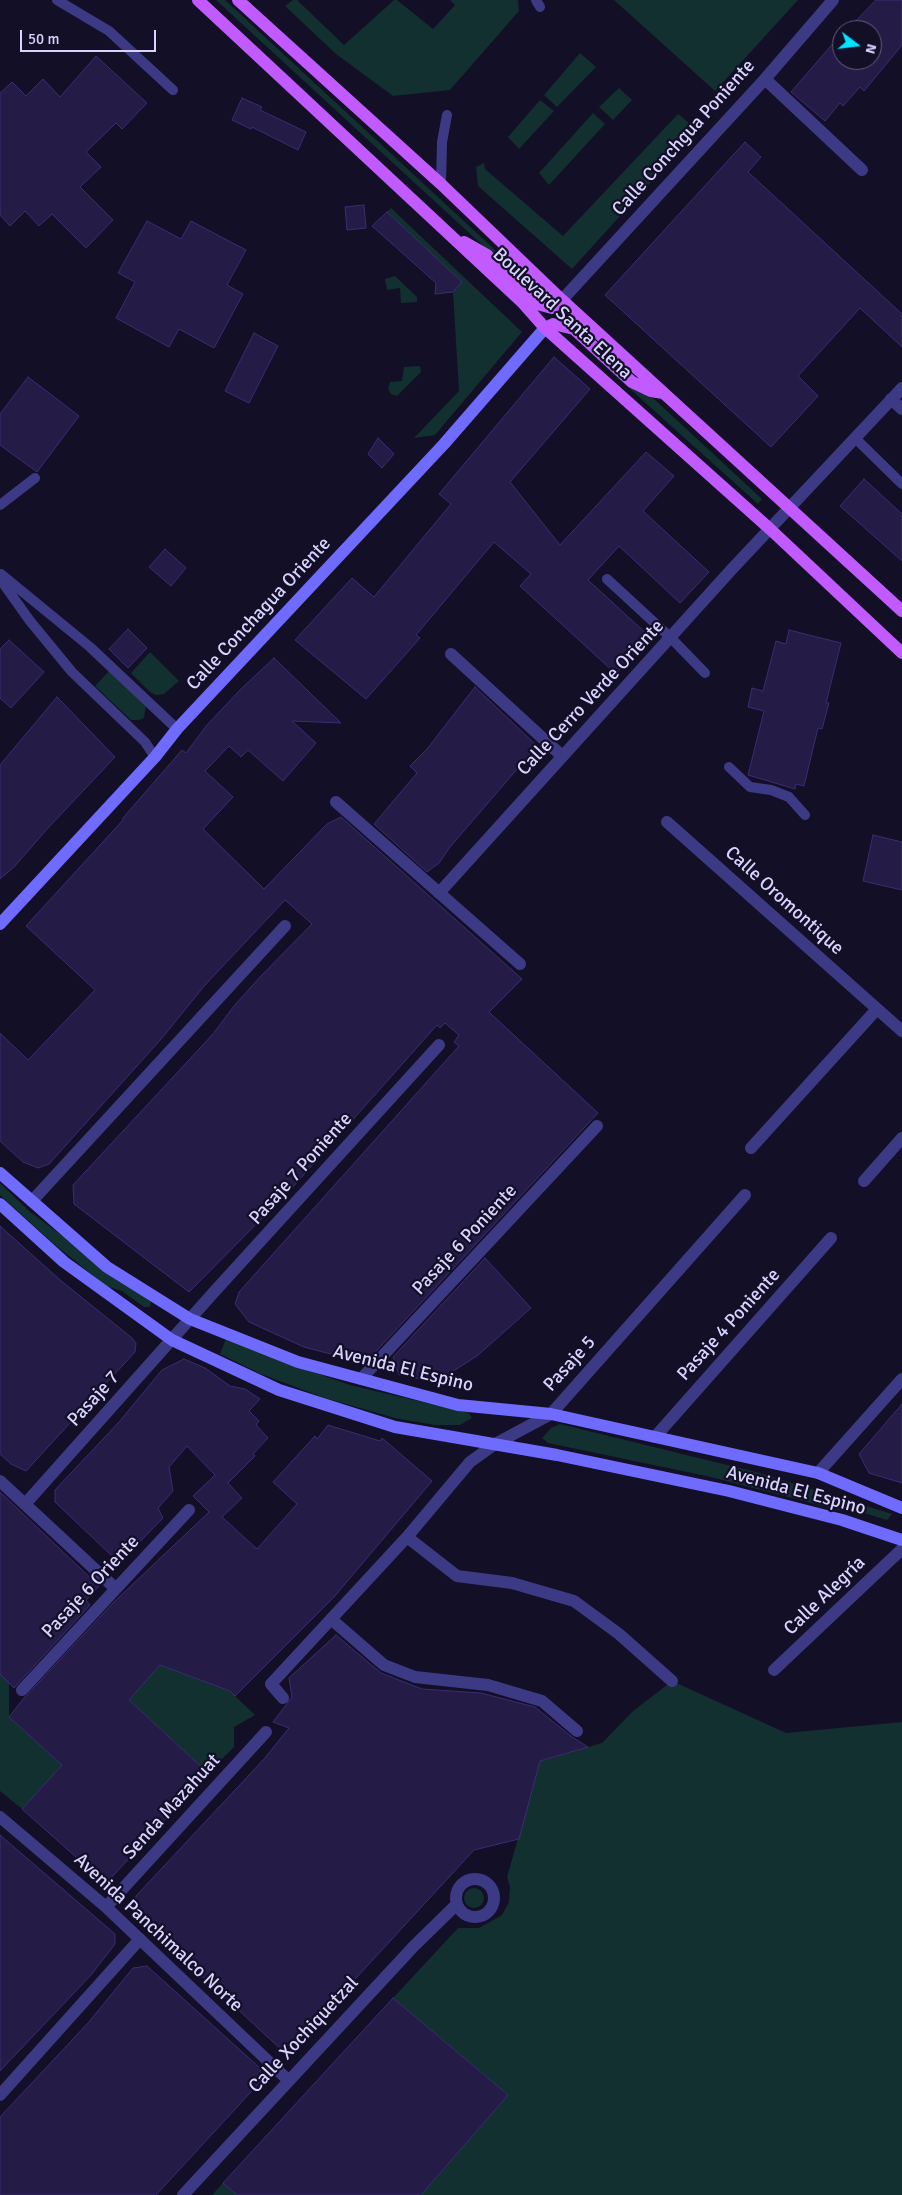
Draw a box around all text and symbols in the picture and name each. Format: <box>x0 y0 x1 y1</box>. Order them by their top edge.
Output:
scale bar <box>22 20 159 52</box>
north arrow <box>832 20 882 70</box>
text: 50 m <box>28 30 59 48</box>
text: N <box>862 42 880 56</box>
street label: Calle Conchgua Poniente <box>608 55 760 221</box>
street label: Boulevard Santa Elena <box>488 243 636 385</box>
street label: Calle Conchagua Oriente <box>182 533 336 695</box>
street label: Calle Cerro Verde Oriente <box>513 615 669 781</box>
street label: Calle Oromontique <box>720 842 848 960</box>
street label: Pasaje 7 Poniente <box>245 1108 357 1230</box>
street label: Pasaje 6 Poniente <box>408 1180 522 1300</box>
street label: Pasaje 4 Poniente <box>673 1264 785 1386</box>
street label: Pasaje 5 <box>539 1331 601 1397</box>
street label: Avenida El Espino <box>331 1341 475 1397</box>
street label: Pasaje 7 <box>63 1366 125 1432</box>
street label: Avenida El Espino <box>724 1461 868 1521</box>
street label: Pasaje 6 Oriente <box>38 1531 144 1643</box>
street label: Calle Alegría <box>780 1552 870 1640</box>
street label: Senda Mazahuat <box>119 1749 225 1865</box>
street label: Avenida Panchimalco Norte <box>69 1849 247 2017</box>
street label: Calle Xochiquetzal <box>244 1972 364 2098</box>

